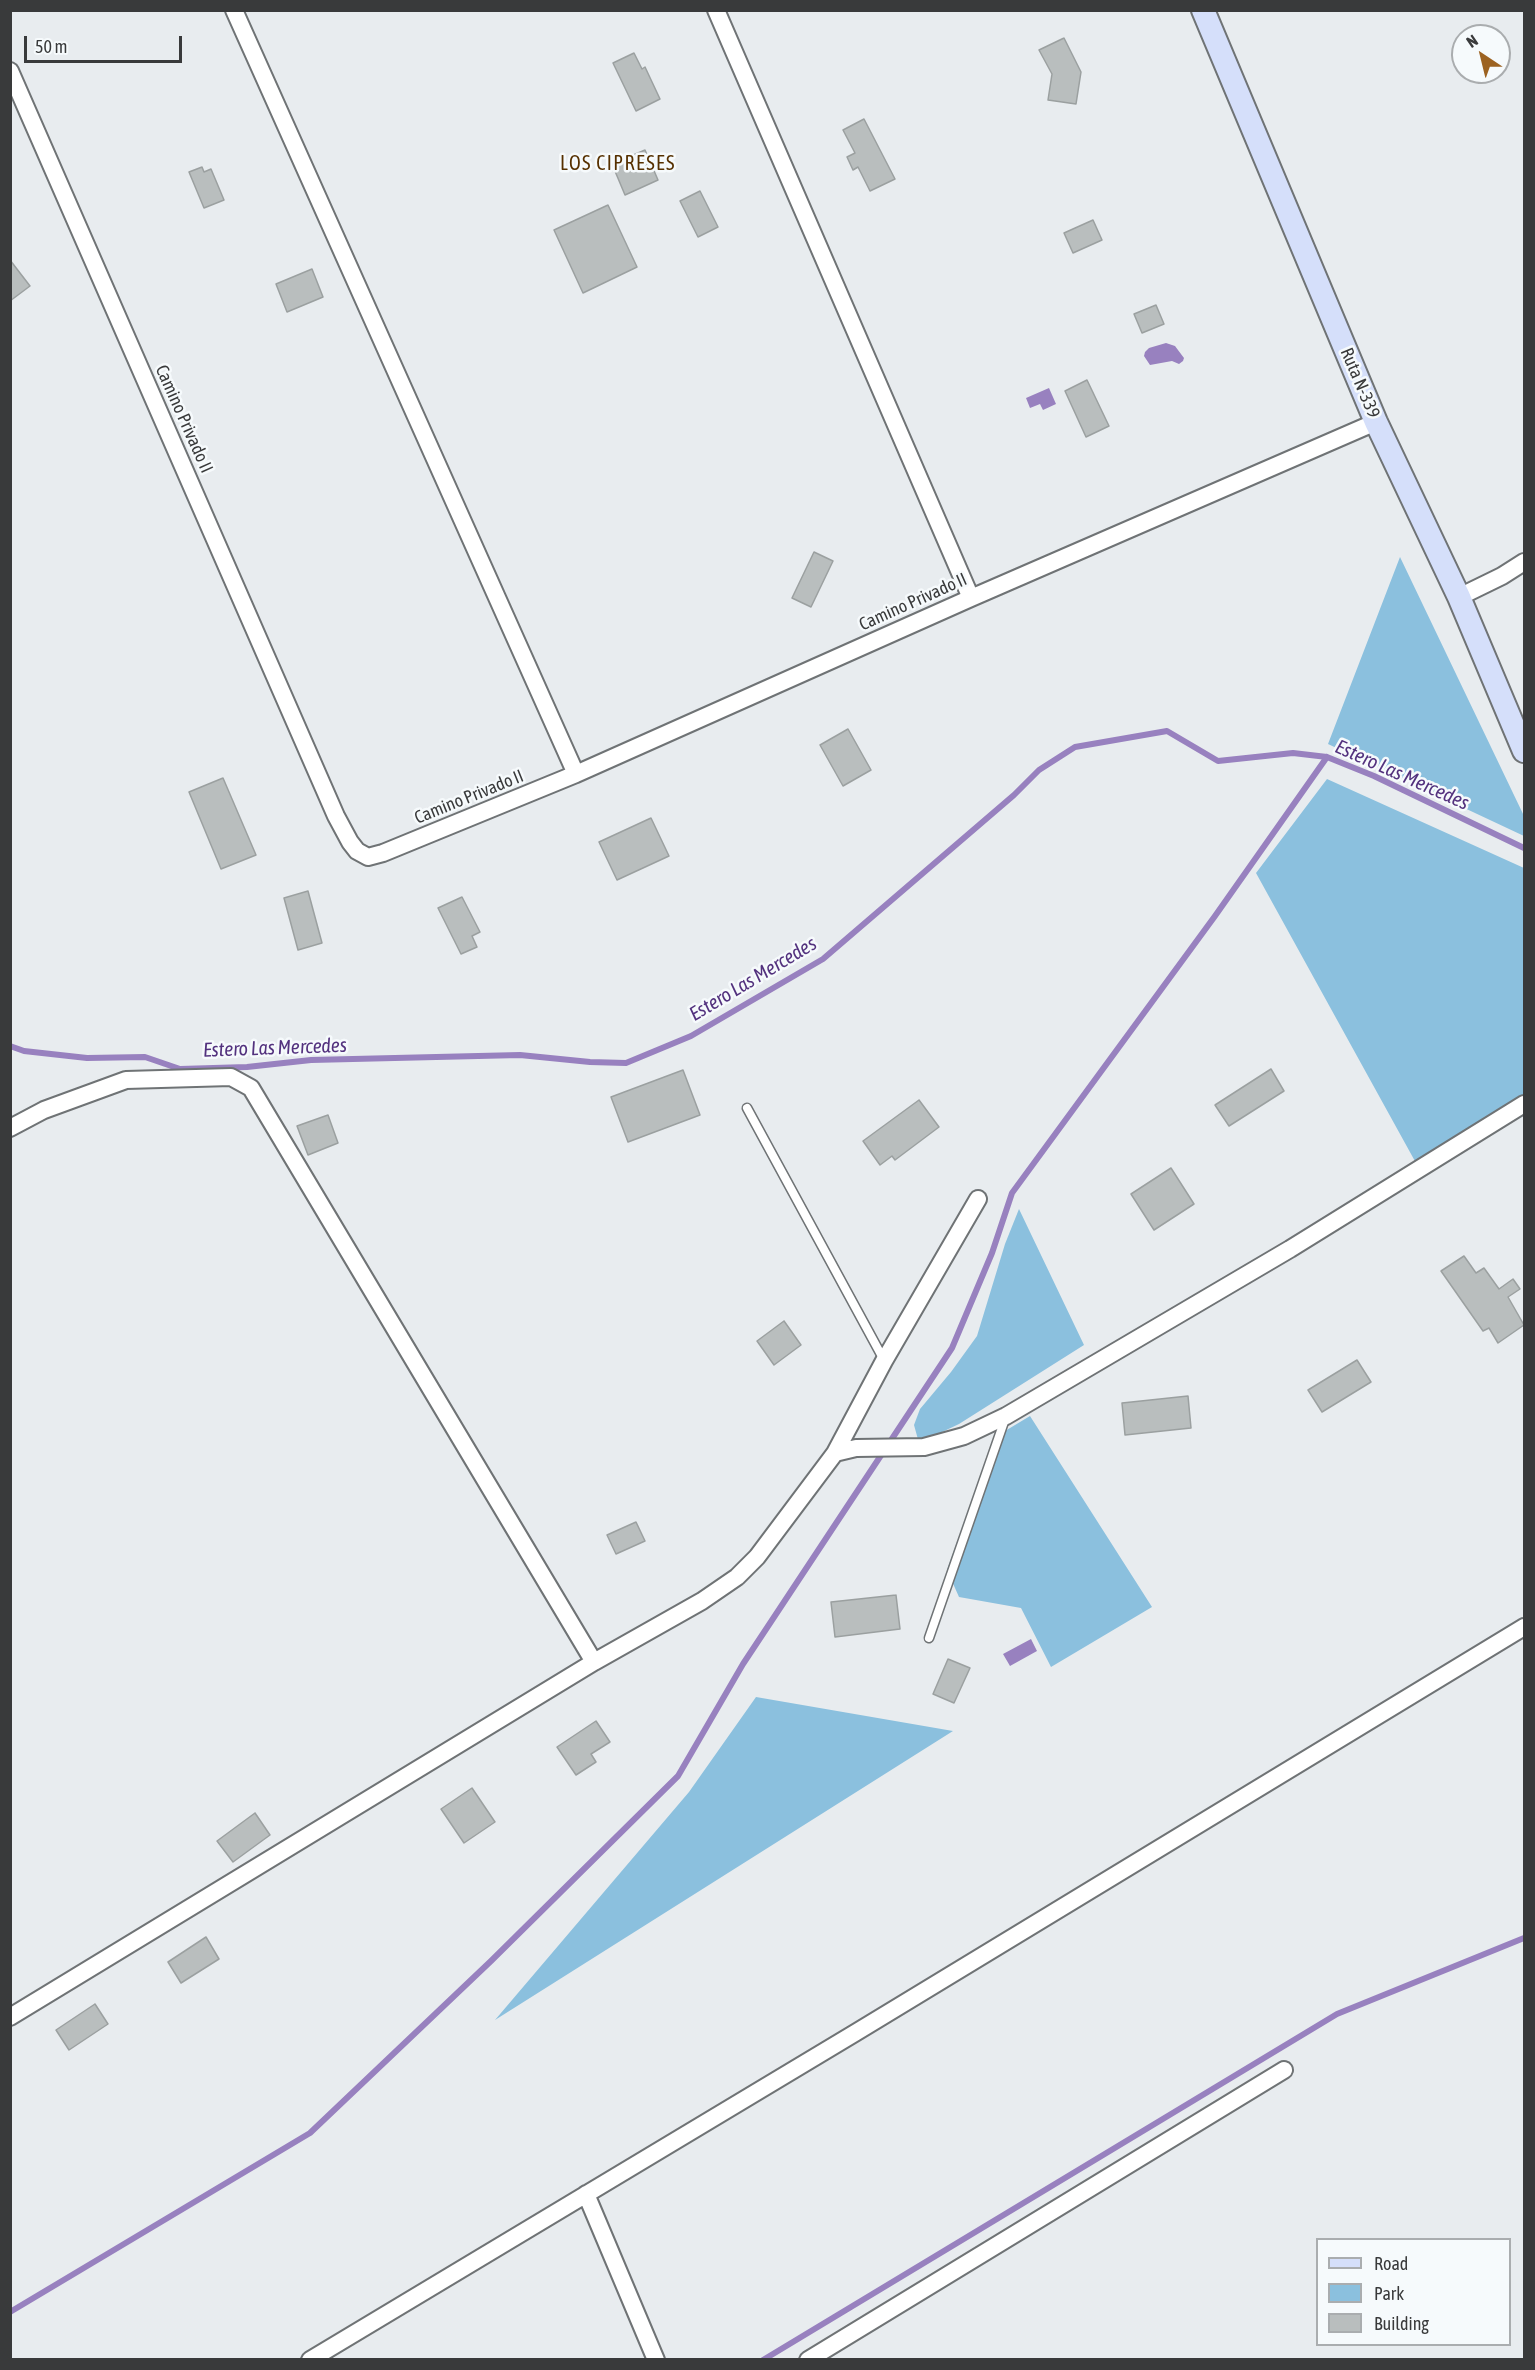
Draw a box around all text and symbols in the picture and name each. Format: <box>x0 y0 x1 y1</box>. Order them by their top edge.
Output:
scale bar <box>27 24 184 62</box>
north arrow <box>1451 24 1511 84</box>
text: N <box>1463 31 1481 51</box>
text: 50 m <box>35 36 67 57</box>
district label: LOS CIPRESES <box>560 152 676 176</box>
street label: Ruta N-339 <box>1336 345 1384 421</box>
street label: Camino Privado II <box>151 362 217 476</box>
street label: Camino Privado II <box>856 569 970 635</box>
water label: Estero Las Mercedes <box>1331 735 1473 815</box>
street label: Camino Privado II <box>411 765 527 829</box>
water label: Estero Las Mercedes <box>685 932 821 1026</box>
water label: Estero Las Mercedes <box>203 1033 347 1063</box>
legend <box>1316 2238 1511 2346</box>
text: Road <box>1374 2253 1408 2274</box>
text: Park <box>1374 2283 1404 2304</box>
text: Building <box>1374 2313 1429 2334</box>

